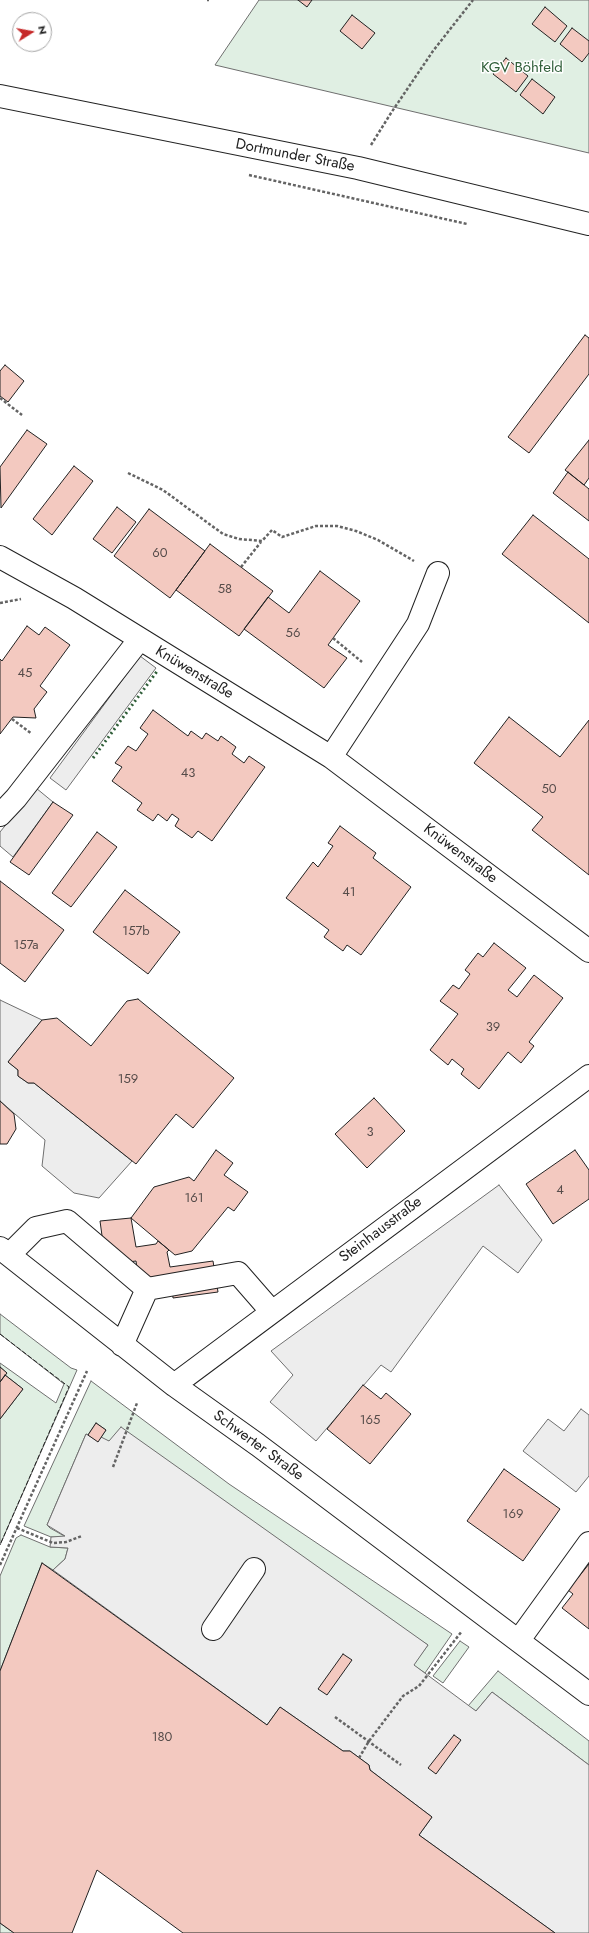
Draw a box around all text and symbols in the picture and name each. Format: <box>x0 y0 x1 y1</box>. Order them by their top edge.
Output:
north arrow <box>12 12 52 52</box>
text: N <box>34 24 51 36</box>
park label: KGV Böhfeld <box>481 59 563 77</box>
street label: Dortmunder Straße <box>234 136 356 176</box>
house number: 60 <box>152 546 168 562</box>
house number: 58 <box>218 582 232 598</box>
house number: 56 <box>286 626 300 642</box>
street label: Knüwenstraße <box>152 643 236 703</box>
house number: 45 <box>18 666 32 682</box>
house number: 43 <box>181 766 195 782</box>
house number: 50 <box>541 782 557 798</box>
street label: Knüwenstraße <box>419 820 501 888</box>
house number: 41 <box>342 885 356 901</box>
house number: 157b <box>122 924 150 940</box>
house number: 157a <box>14 938 38 954</box>
house number: 39 <box>486 1020 500 1036</box>
house number: 159 <box>118 1072 138 1088</box>
house number: 3 <box>366 1125 374 1141</box>
house number: 4 <box>556 1183 564 1199</box>
house number: 161 <box>184 1191 204 1207</box>
street label: Steinhausstraße <box>336 1193 426 1267</box>
street label: Schwerter Straße <box>209 1407 307 1485</box>
house number: 165 <box>360 1413 380 1429</box>
house number: 169 <box>503 1507 523 1523</box>
house number: 180 <box>152 1730 172 1746</box>

